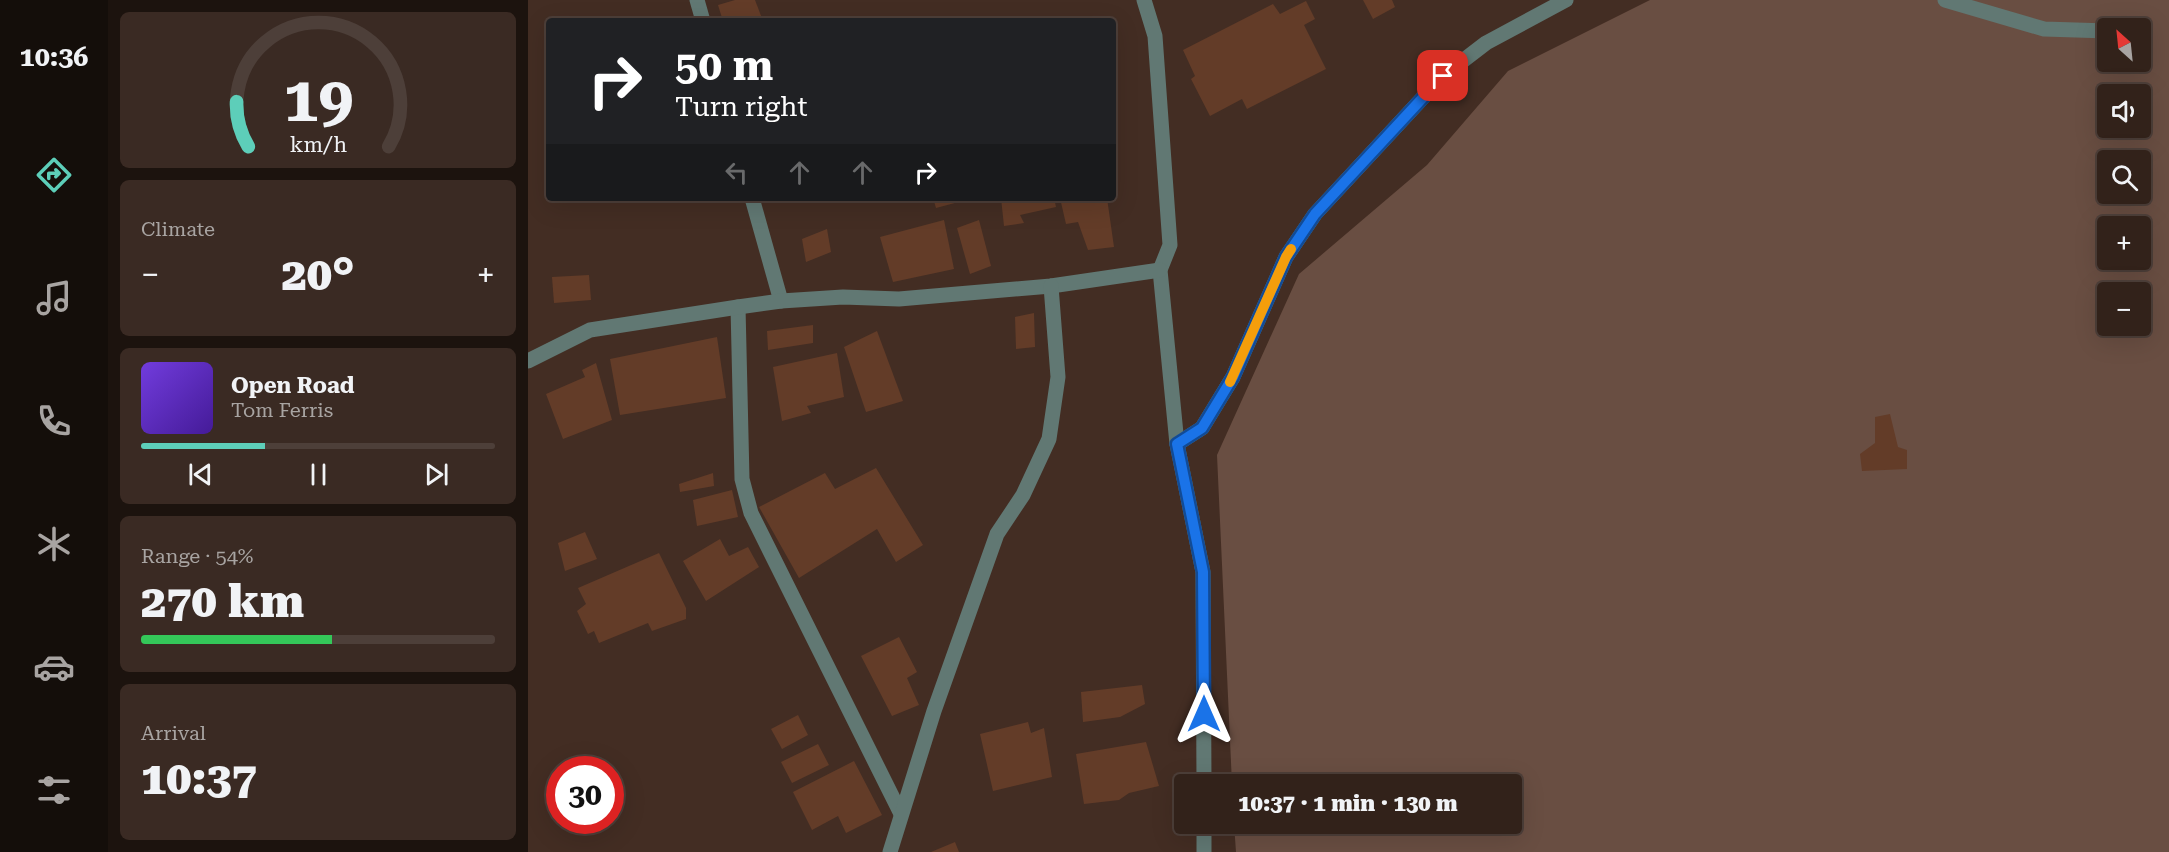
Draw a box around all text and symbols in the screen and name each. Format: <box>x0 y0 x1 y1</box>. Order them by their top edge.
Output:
north arrow <box>2097 18 2151 72</box>
map controls <box>2097 18 2151 336</box>
text: 10:36 <box>20 41 88 73</box>
text: 50 m <box>675 41 773 90</box>
icon: right <box>576 42 654 120</box>
pin <box>1417 50 1468 101</box>
icon: arrive <box>1426 59 1459 92</box>
text: 19 <box>283 63 353 136</box>
button: sound <box>2097 84 2151 138</box>
text: Turn right <box>675 91 808 123</box>
text: km/h <box>289 132 347 157</box>
button: search <box>2097 150 2151 204</box>
icon: directions <box>33 154 75 196</box>
icon: left <box>720 156 753 189</box>
icon: ahead <box>783 156 816 189</box>
icon: ahead <box>846 156 879 189</box>
icon: right <box>909 156 942 189</box>
button: + <box>2097 216 2151 270</box>
text: Climate <box>141 217 215 241</box>
text: 20° <box>282 248 355 301</box>
text: − <box>141 255 159 294</box>
text: + <box>477 255 495 294</box>
icon: music <box>33 277 75 319</box>
button: − <box>2097 282 2151 336</box>
text: Open Road <box>231 373 354 398</box>
text: Tom Ferris <box>231 398 333 422</box>
icon: phone <box>33 400 75 442</box>
icon: previous <box>184 458 217 491</box>
icon: pause <box>302 458 335 491</box>
icon: next <box>420 458 453 491</box>
icon: climate <box>33 523 75 565</box>
text: Range · 54% <box>141 544 253 568</box>
text: 270 km <box>141 575 304 628</box>
icon: car <box>33 646 75 688</box>
position arrow <box>1172 682 1236 746</box>
text: Arrival <box>141 721 206 745</box>
text: 10:37 <box>141 752 257 805</box>
speed limit sign: 30 <box>546 756 624 834</box>
icon: filters <box>33 769 75 811</box>
text: 10:37 · 1 min · 130 m <box>1238 791 1458 816</box>

